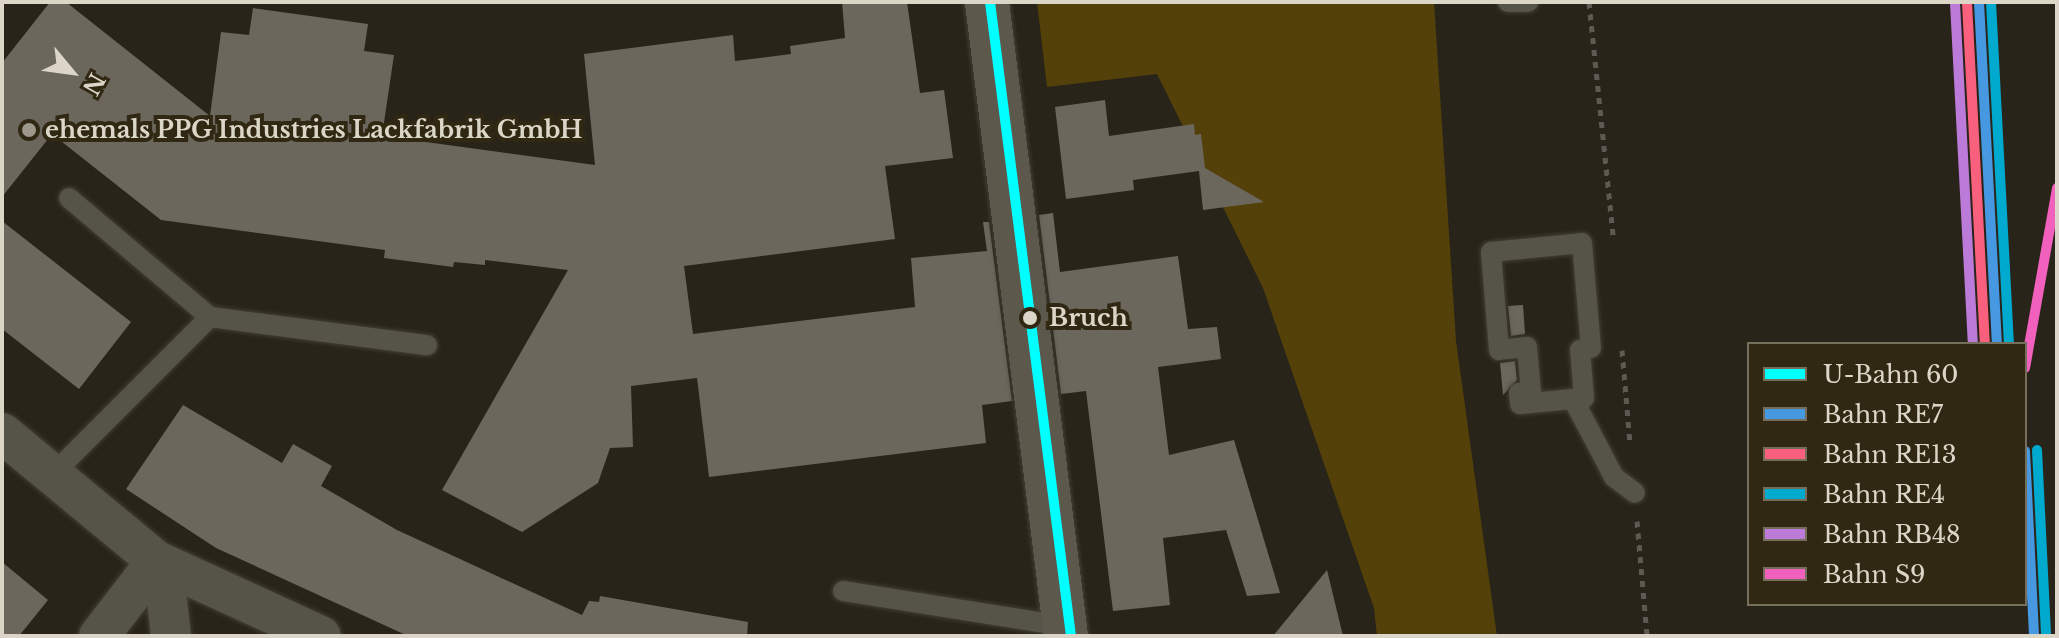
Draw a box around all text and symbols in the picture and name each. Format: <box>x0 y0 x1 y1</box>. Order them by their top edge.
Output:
north arrow <box>32 32 112 112</box>
text: N <box>77 68 110 99</box>
place label: ehemals PPG Industries Lackfabrik GmbH <box>45 116 583 144</box>
marker: ehemals PPG Industries Lackfabrik GmbH <box>20 121 38 139</box>
place label: Bruch <box>1049 304 1128 332</box>
marker: Bruch <box>1018 306 1042 330</box>
legend <box>1747 342 2027 606</box>
text: U-Bahn 60 <box>1823 360 1959 389</box>
text: Bahn RE7 <box>1823 400 1943 429</box>
text: Bahn RE13 <box>1823 440 1956 469</box>
text: Bahn RE4 <box>1823 480 1945 509</box>
text: Bahn RB48 <box>1823 520 1961 549</box>
text: Bahn S9 <box>1823 560 1926 589</box>

